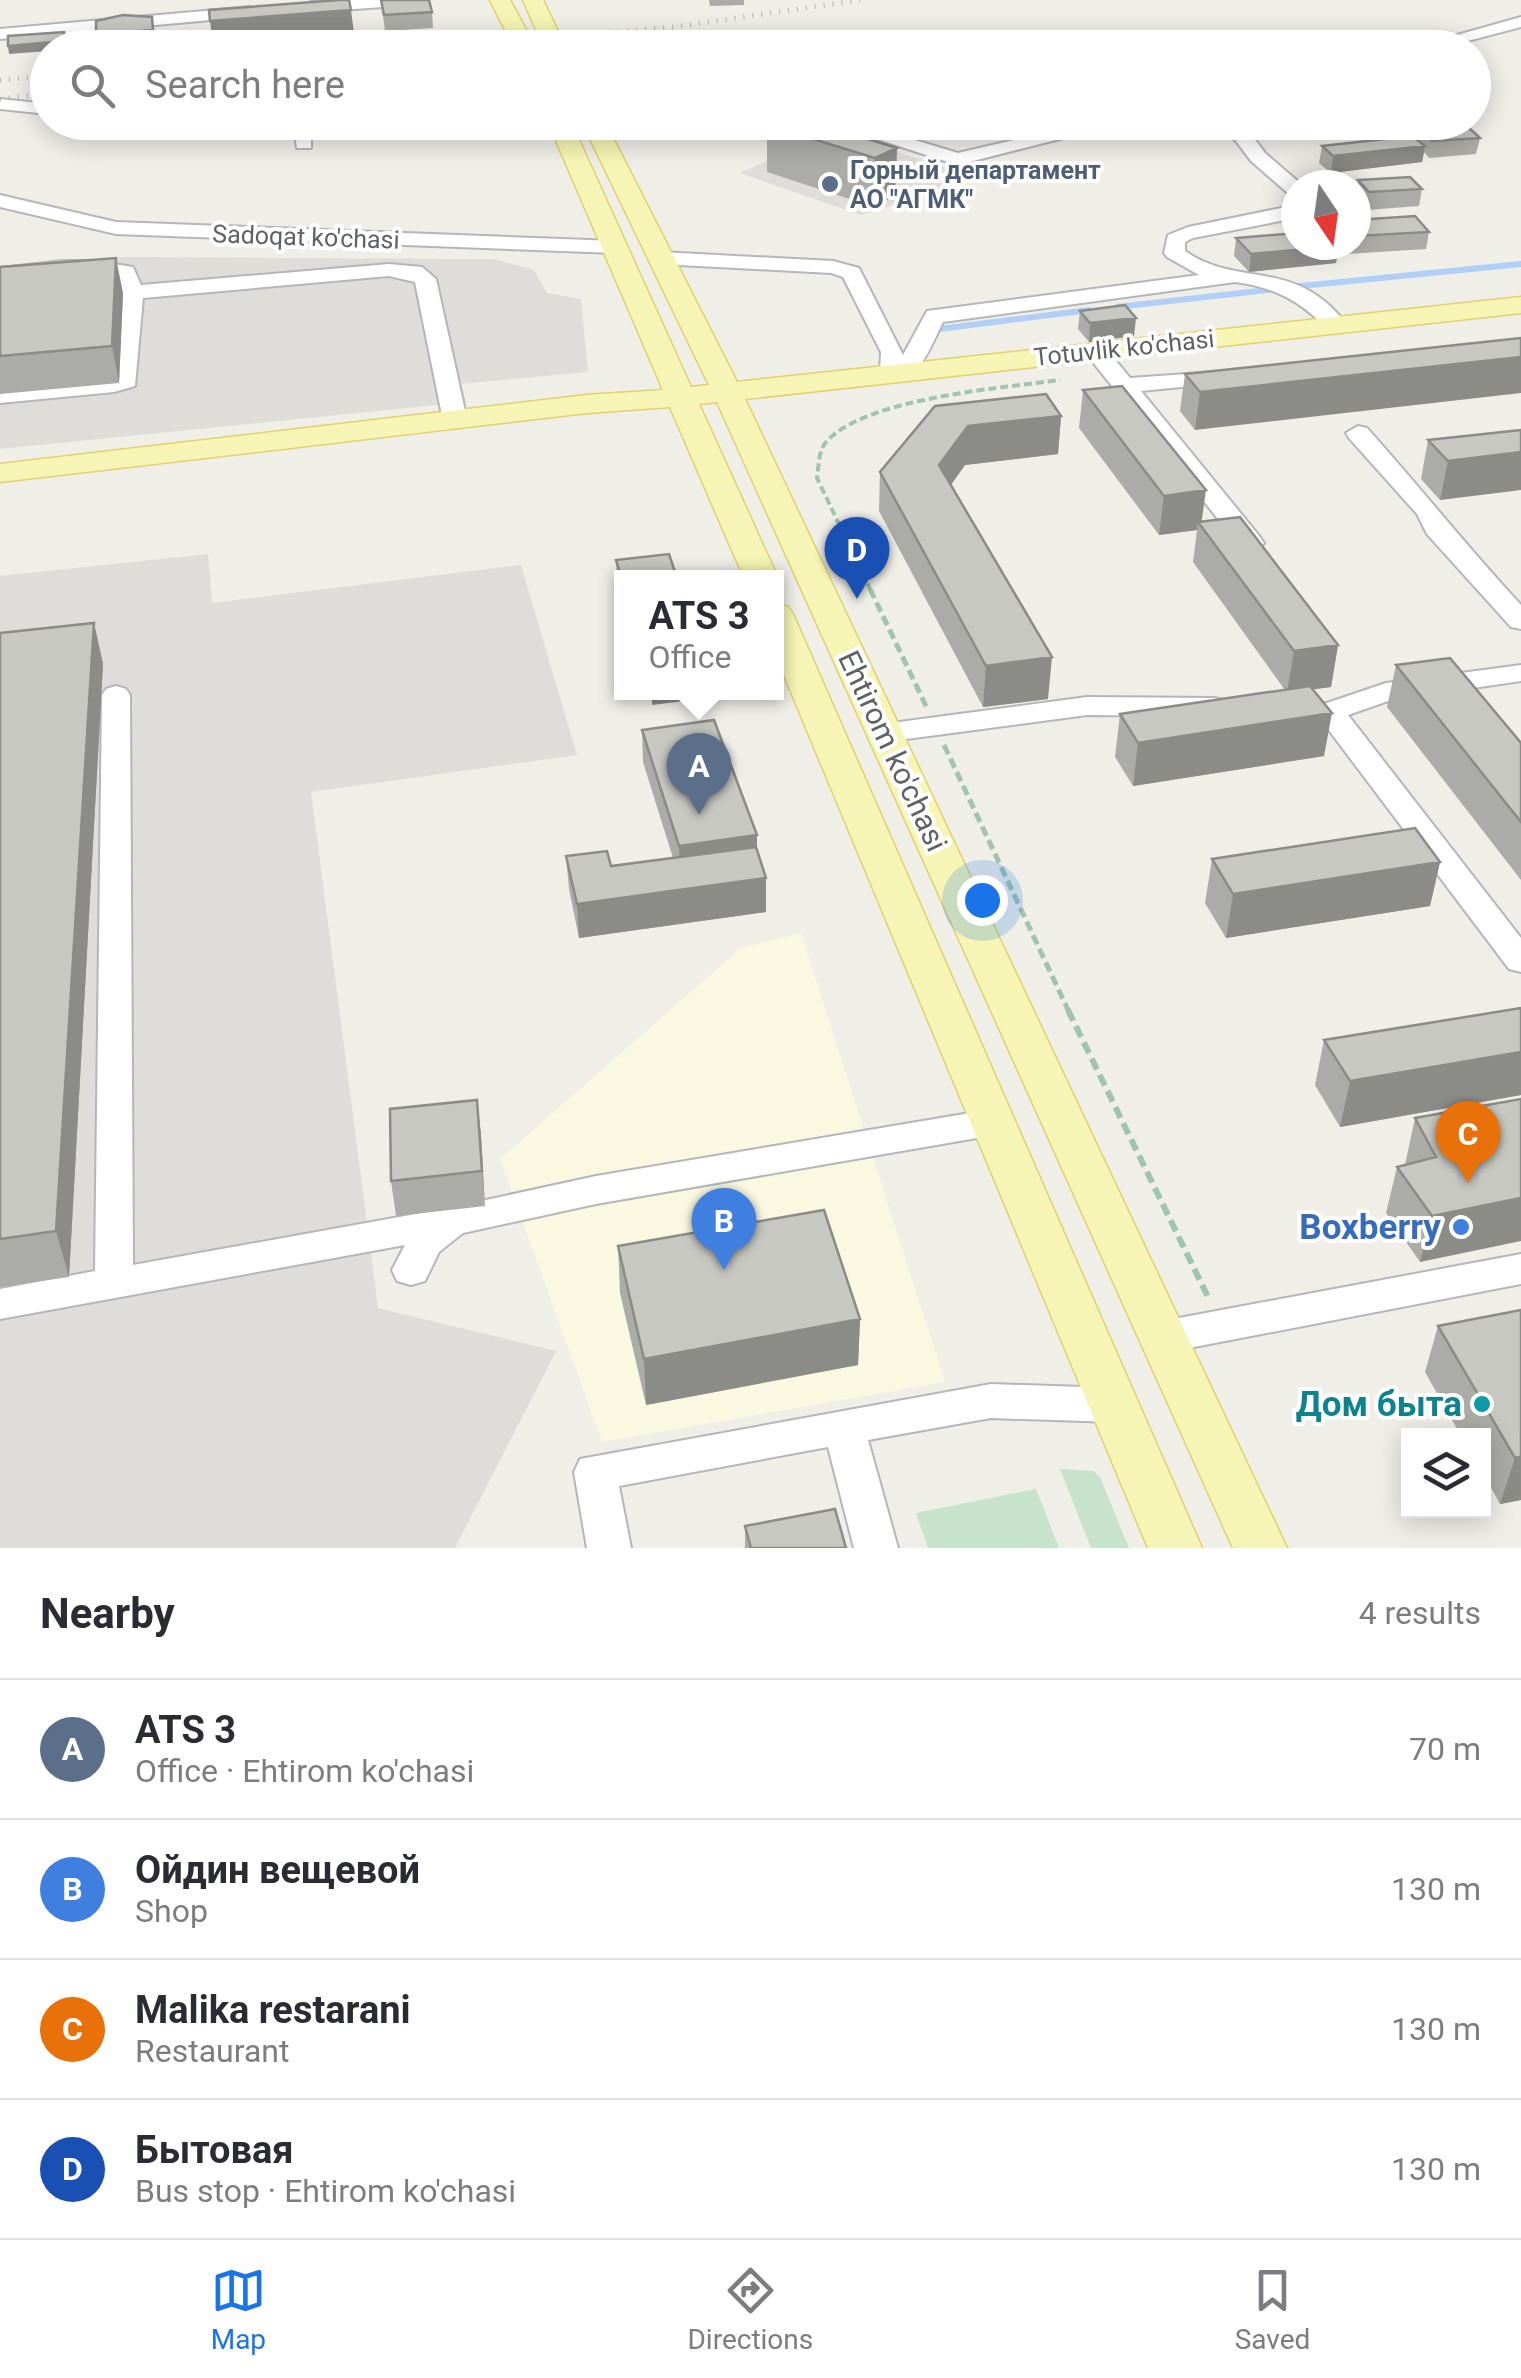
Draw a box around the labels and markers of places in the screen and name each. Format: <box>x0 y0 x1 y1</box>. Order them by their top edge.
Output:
place label: Горный департамент АО "АГМК" <box>850 156 1101 214</box>
marker: Горный департамент АО "АГМК" <box>819 173 841 195</box>
pin: D <box>824 516 890 599</box>
pin: A <box>666 732 732 815</box>
pin: C <box>1436 1100 1500 1183</box>
pin: B <box>692 1188 756 1270</box>
place label: Boxberry <box>1299 1207 1441 1248</box>
marker: Boxberry <box>1450 1216 1472 1238</box>
place label: Дом быта <box>1296 1384 1462 1425</box>
marker: Дом быта <box>1471 1393 1493 1415</box>

